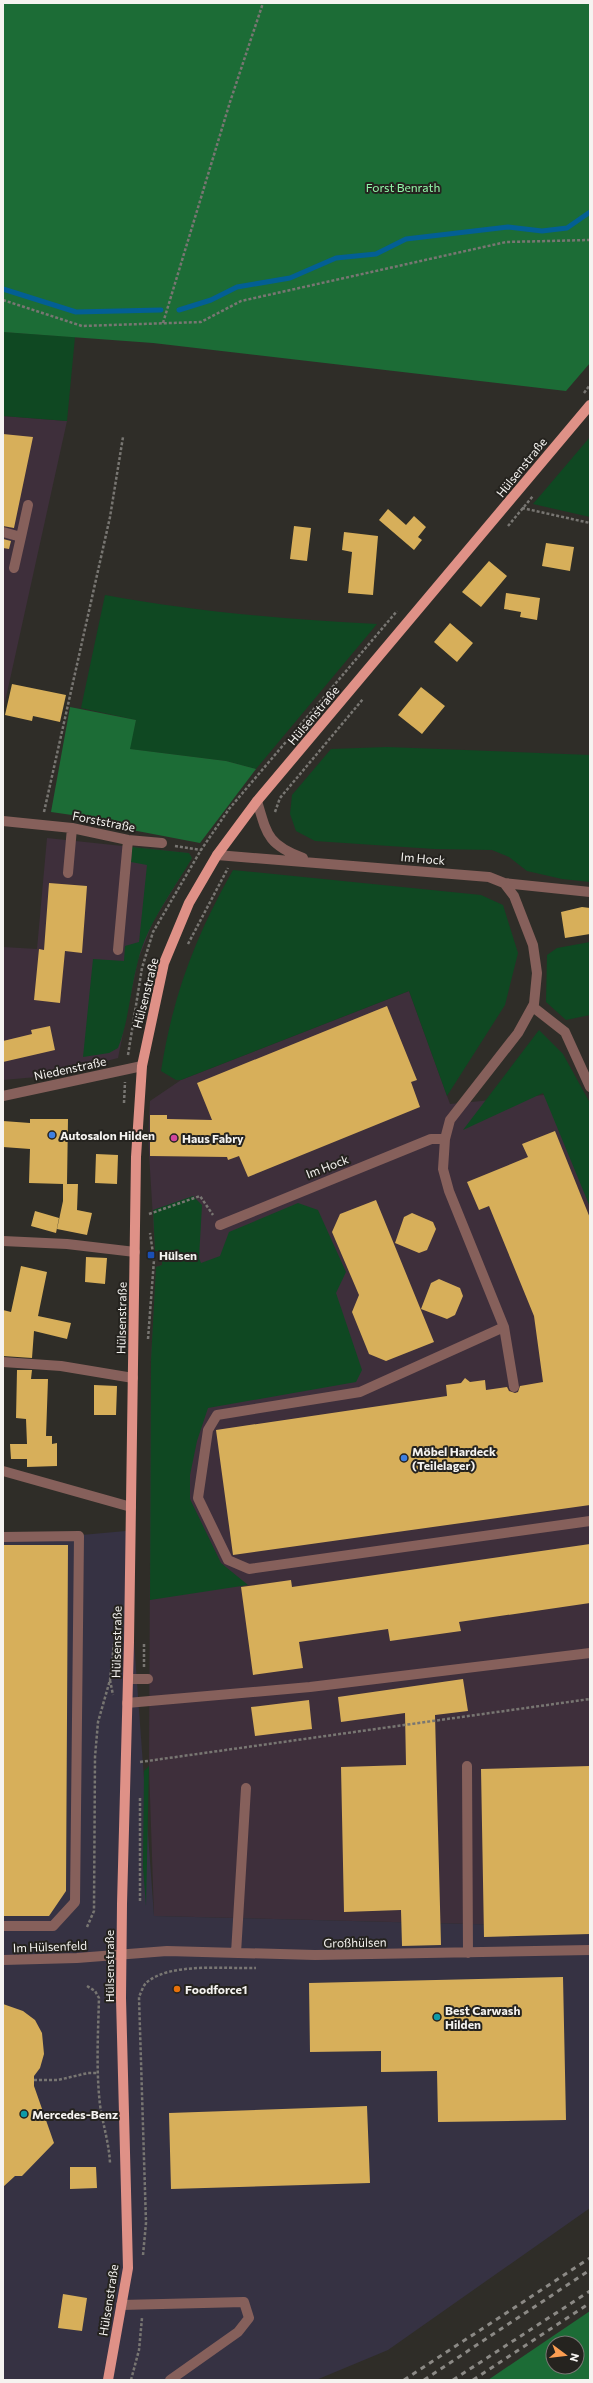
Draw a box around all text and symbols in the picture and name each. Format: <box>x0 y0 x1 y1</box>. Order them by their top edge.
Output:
park label: Forst Benrath <box>366 180 440 194</box>
street label: Hülsenstraße <box>493 434 549 500</box>
street label: Hülsenstraße <box>284 683 342 747</box>
street label: Forststraße <box>71 808 137 834</box>
street label: Im Hock <box>400 849 446 867</box>
street label: Hülsenstraße <box>129 956 161 1030</box>
street label: Niedenstraße <box>33 1054 107 1082</box>
place label: Autosalon Hilden <box>60 1128 155 1142</box>
marker: Autosalon Hilden <box>47 1130 57 1140</box>
place label: Haus Fabry <box>182 1131 244 1145</box>
marker: Haus Fabry <box>169 1133 179 1143</box>
street label: Im Hock <box>304 1151 351 1181</box>
place label: Hülsen <box>159 1248 197 1262</box>
marker: Hülsen <box>146 1250 156 1260</box>
street label: Hülsenstraße <box>113 1282 129 1354</box>
place label: Möbel Hardeck (Teilelager) <box>412 1444 496 1472</box>
marker: Möbel Hardeck (Teilelager) <box>399 1453 409 1463</box>
street label: Hülsenstraße <box>108 1606 124 1678</box>
street label: Hülsenstraße <box>102 1930 116 2002</box>
street label: Großhülsen <box>323 1934 387 1950</box>
street label: Im Hülsenfeld <box>13 1938 87 1954</box>
place label: Foodforce1 <box>185 1982 247 1996</box>
marker: Foodforce1 <box>172 1984 182 1994</box>
place label: Best Carwash Hilden <box>445 2003 520 2031</box>
marker: Best Carwash Hilden <box>432 2012 442 2022</box>
place label: Mercedes-Benz <box>32 2107 118 2121</box>
marker: Mercedes-Benz <box>19 2109 29 2119</box>
street label: Hülsenstraße <box>95 2263 121 2337</box>
north arrow <box>545 2335 585 2375</box>
text: N <box>568 2352 582 2363</box>

